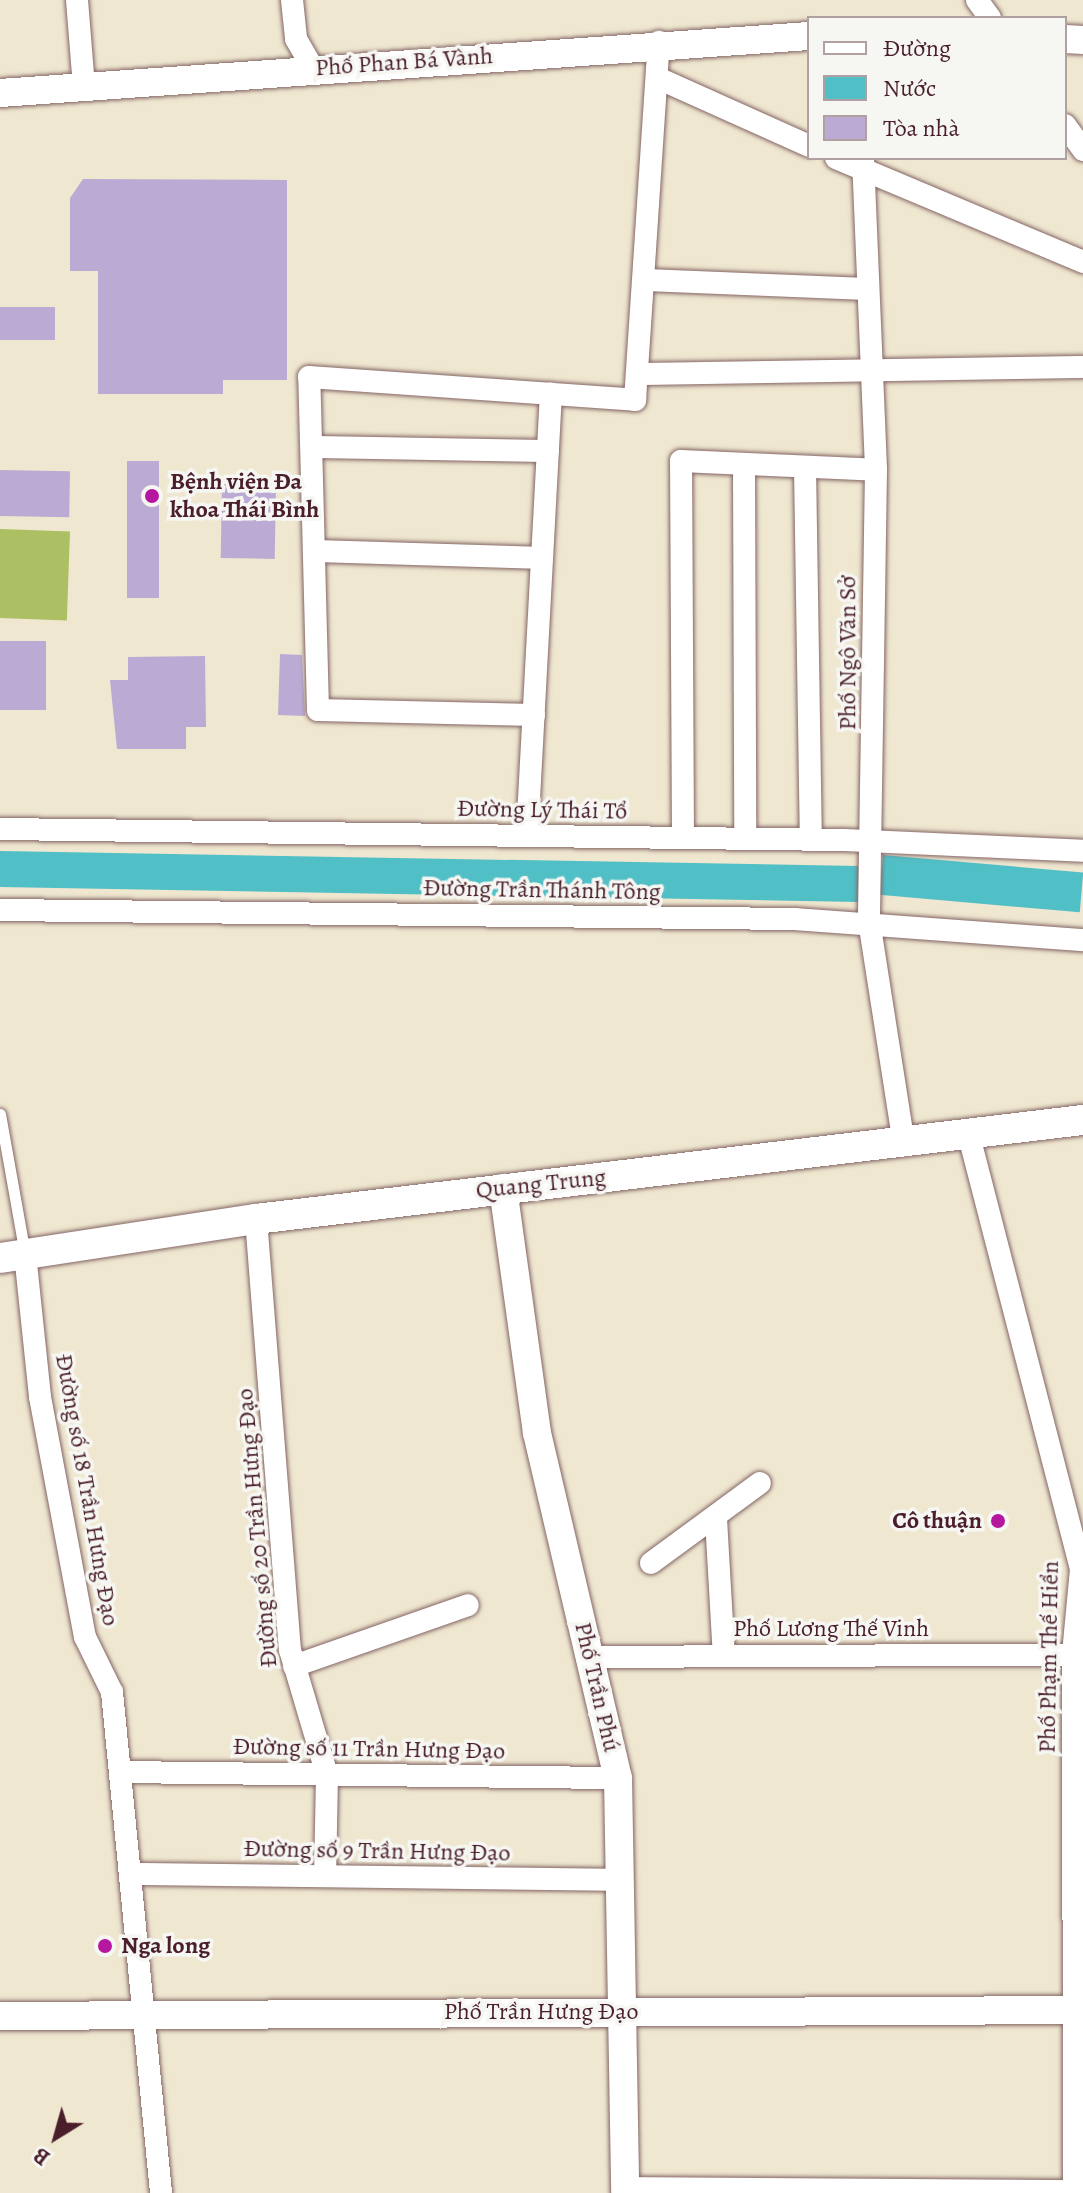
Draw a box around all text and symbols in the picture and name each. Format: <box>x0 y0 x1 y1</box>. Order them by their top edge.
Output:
legend <box>807 16 1067 160</box>
text: Đường <box>883 32 951 64</box>
street label: Phố Phan Bá Vành <box>314 41 494 83</box>
text: Nước <box>883 72 936 104</box>
text: Tòa nhà <box>883 112 960 144</box>
place label: Bệnh viện Đa khoa Thái Bình <box>170 468 319 524</box>
marker: Bệnh viện Đa khoa Thái Bình <box>141 485 163 507</box>
street label: Phố Ngô Văn Sở <box>834 576 862 730</box>
street label: Đường Lý Thái Tổ <box>457 794 627 826</box>
street label: Đường Trần Thánh Tông <box>423 874 661 906</box>
street label: Quang Trung <box>475 1163 607 1205</box>
street label: Đường số 18 Trần Hưng Đạo <box>49 1352 125 1628</box>
street label: Đường số 20 Trần Hưng Đạo <box>230 1387 284 1669</box>
place label: Cô thuận <box>892 1507 982 1535</box>
marker: Cô thuận <box>989 1512 1007 1530</box>
street label: Phố Phạm Thế Hiển <box>1033 1561 1065 1753</box>
street label: Phố Lương Thế Vinh <box>733 1615 929 1643</box>
street label: Phố Trần Phú <box>568 1619 626 1755</box>
street label: Đường số 11 Trần Hưng Đạo <box>233 1732 505 1766</box>
street label: Đường số 9 Trần Hưng Đạo <box>243 1834 511 1868</box>
place label: Nga long <box>121 1932 210 1960</box>
marker: Nga long <box>96 1937 114 1955</box>
street label: Phố Trần Hưng Đạo <box>444 1998 638 2026</box>
north arrow <box>16 2097 96 2177</box>
text: B <box>27 2140 56 2172</box>

